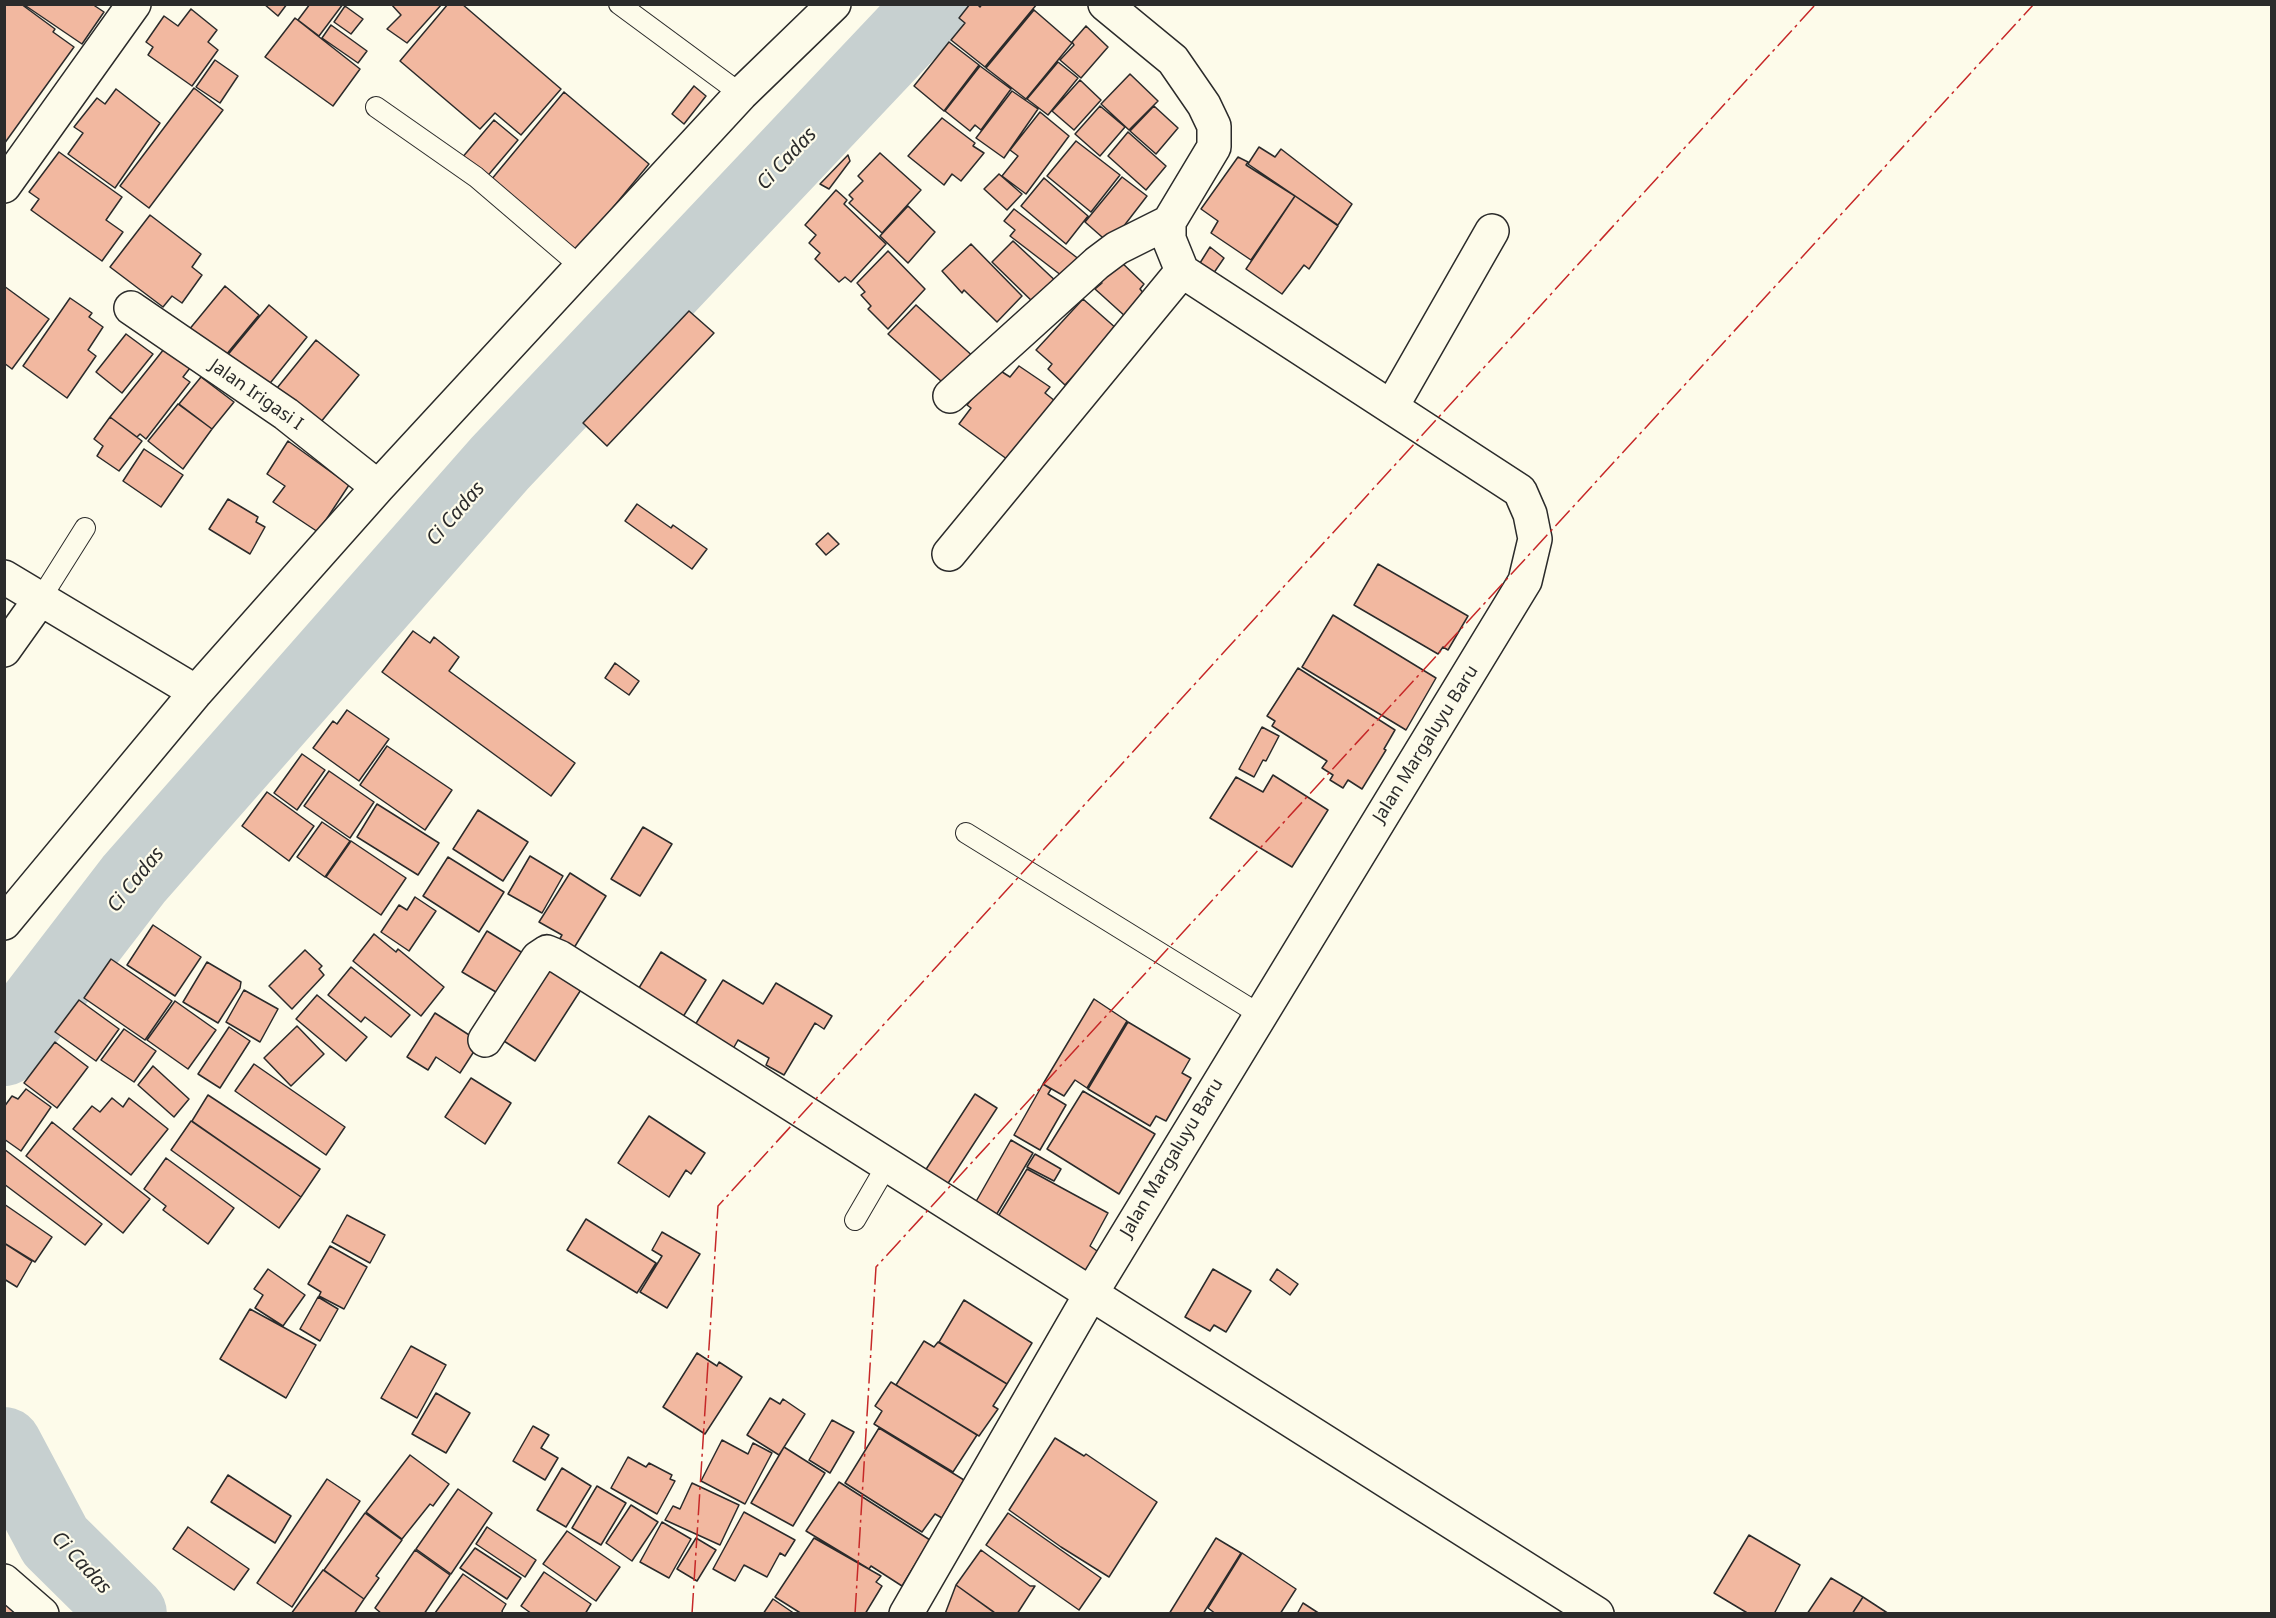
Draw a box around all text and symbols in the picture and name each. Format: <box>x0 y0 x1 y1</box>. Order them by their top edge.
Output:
water label: Ci Cadas <box>752 123 822 195</box>
street label: Jalan Irigasi I <box>205 355 307 435</box>
water label: Ci Cadas <box>422 477 490 551</box>
street label: Jalan Margaluyu Baru <box>1369 661 1483 827</box>
water label: Ci Cadas <box>103 843 169 917</box>
street label: Jalan Margaluyu Baru <box>1116 1075 1228 1241</box>
water label: Ci Cadas <box>46 1527 116 1599</box>

